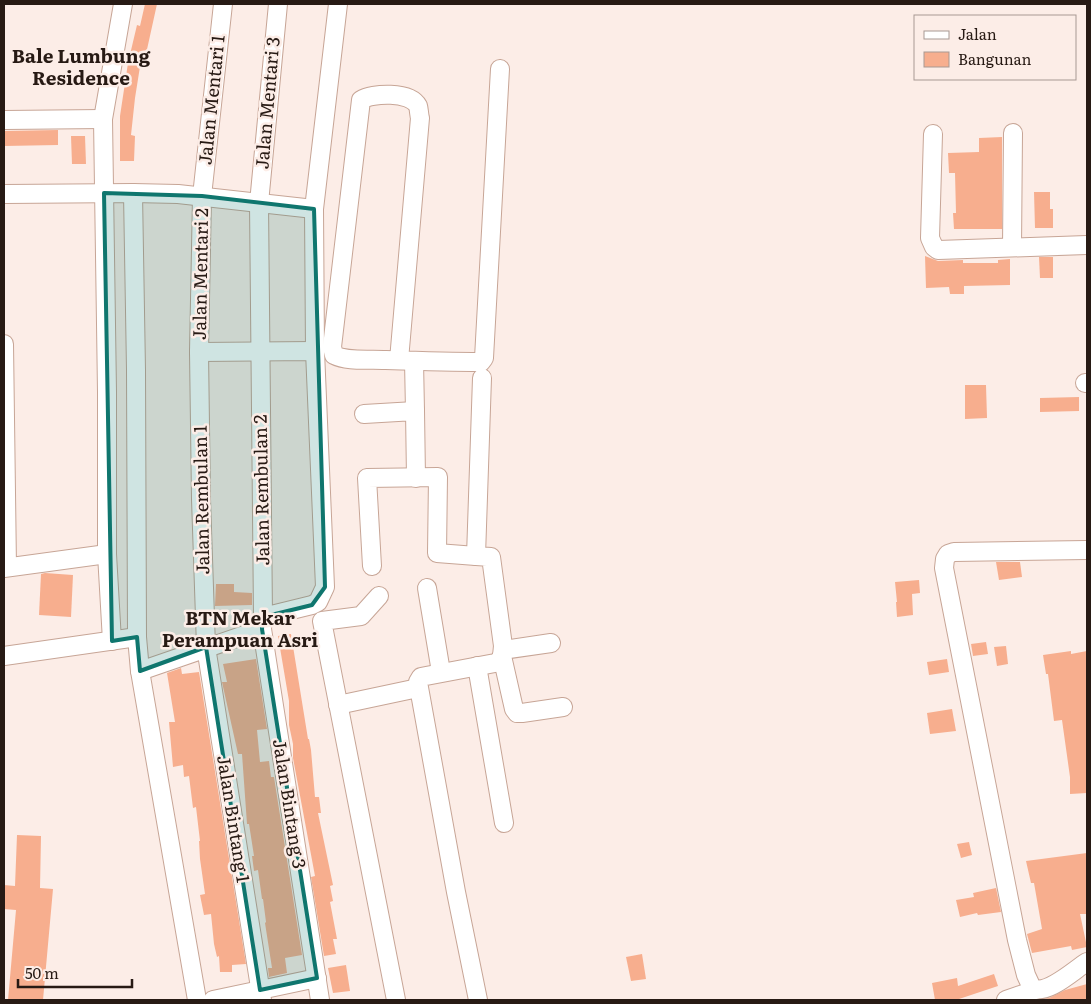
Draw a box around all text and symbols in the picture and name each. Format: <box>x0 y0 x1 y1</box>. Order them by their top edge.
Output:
legend <box>914 15 1076 80</box>
text: Jalan <box>958 22 997 45</box>
street label: Jalan Mentari 1 <box>190 34 231 166</box>
street label: Jalan Mentari 3 <box>247 36 286 170</box>
district label: Bale Lumbung Residence <box>12 41 151 91</box>
text: Bangunan <box>958 47 1032 70</box>
street label: Jalan Mentari 2 <box>185 208 214 340</box>
street label: Jalan Rembulan 2 <box>246 414 275 566</box>
street label: Jalan Rembulan 1 <box>186 425 215 575</box>
district label: BTN Mekar Perampuan Asri <box>162 603 318 653</box>
street label: Jalan Bintang 3 <box>267 737 314 871</box>
street label: Jalan Bintang 1 <box>211 753 258 884</box>
scale bar <box>18 956 131 988</box>
text: 50 m <box>25 961 59 984</box>

